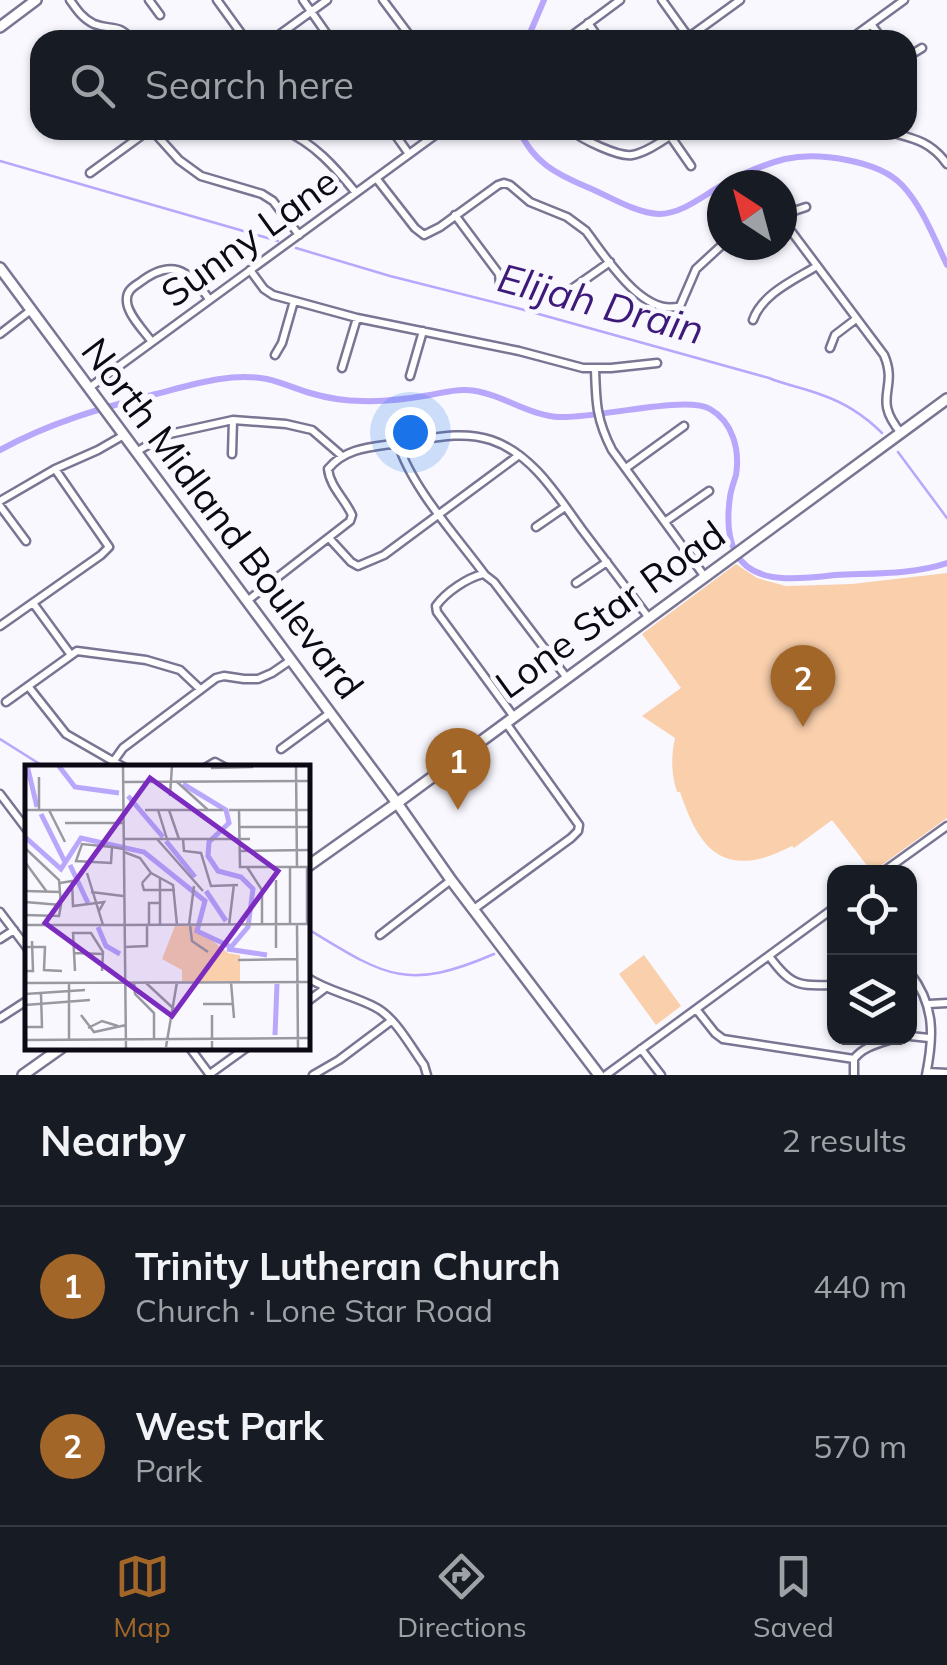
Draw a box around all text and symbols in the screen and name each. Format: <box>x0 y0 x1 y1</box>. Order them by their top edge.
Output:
search box <box>30 30 917 140</box>
icon: search <box>65 58 120 113</box>
text: Search here <box>145 61 354 109</box>
street label: Sunny Lane <box>151 157 347 317</box>
north arrow <box>707 170 797 260</box>
water label: Elijah Drain <box>493 252 709 354</box>
street label: North Midland Boulevard <box>72 328 374 708</box>
your location <box>385 407 436 458</box>
street label: Lone Star Road <box>486 510 734 708</box>
pin: 2 <box>770 644 836 727</box>
pin: 1 <box>426 728 490 810</box>
inset map <box>25 765 310 1050</box>
map controls <box>827 865 917 1045</box>
button: locate <box>827 865 917 955</box>
button: layers <box>827 955 917 1045</box>
text: Nearby <box>40 1114 186 1167</box>
text: 2 results <box>782 1120 907 1160</box>
text: Trinity Lutheran Church <box>135 1242 561 1290</box>
text: 1 <box>63 1266 82 1306</box>
text: 440 m <box>813 1266 907 1306</box>
text: Church · Lone Star Road <box>135 1290 493 1330</box>
text: West Park <box>135 1402 324 1450</box>
text: 2 <box>63 1426 82 1466</box>
text: 570 m <box>813 1426 907 1466</box>
text: Park <box>135 1450 202 1490</box>
tab: Map <box>113 1549 171 1644</box>
tab: Directions <box>397 1549 527 1644</box>
tab: Saved <box>753 1549 834 1644</box>

